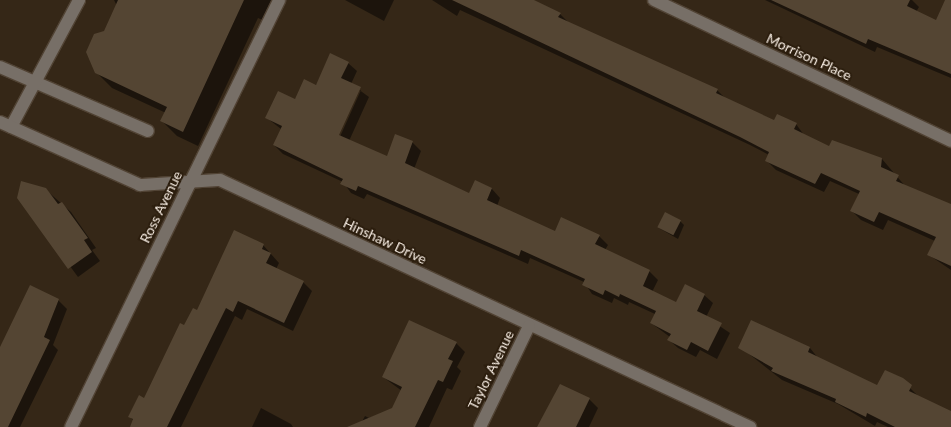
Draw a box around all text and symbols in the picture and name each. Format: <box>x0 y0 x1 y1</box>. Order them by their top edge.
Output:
street label: Morrison Place <box>764 30 854 84</box>
street label: Ross Avenue <box>136 168 186 246</box>
street label: Hinshaw Drive <box>340 214 430 268</box>
street label: Taylor Avenue <box>464 327 518 413</box>

